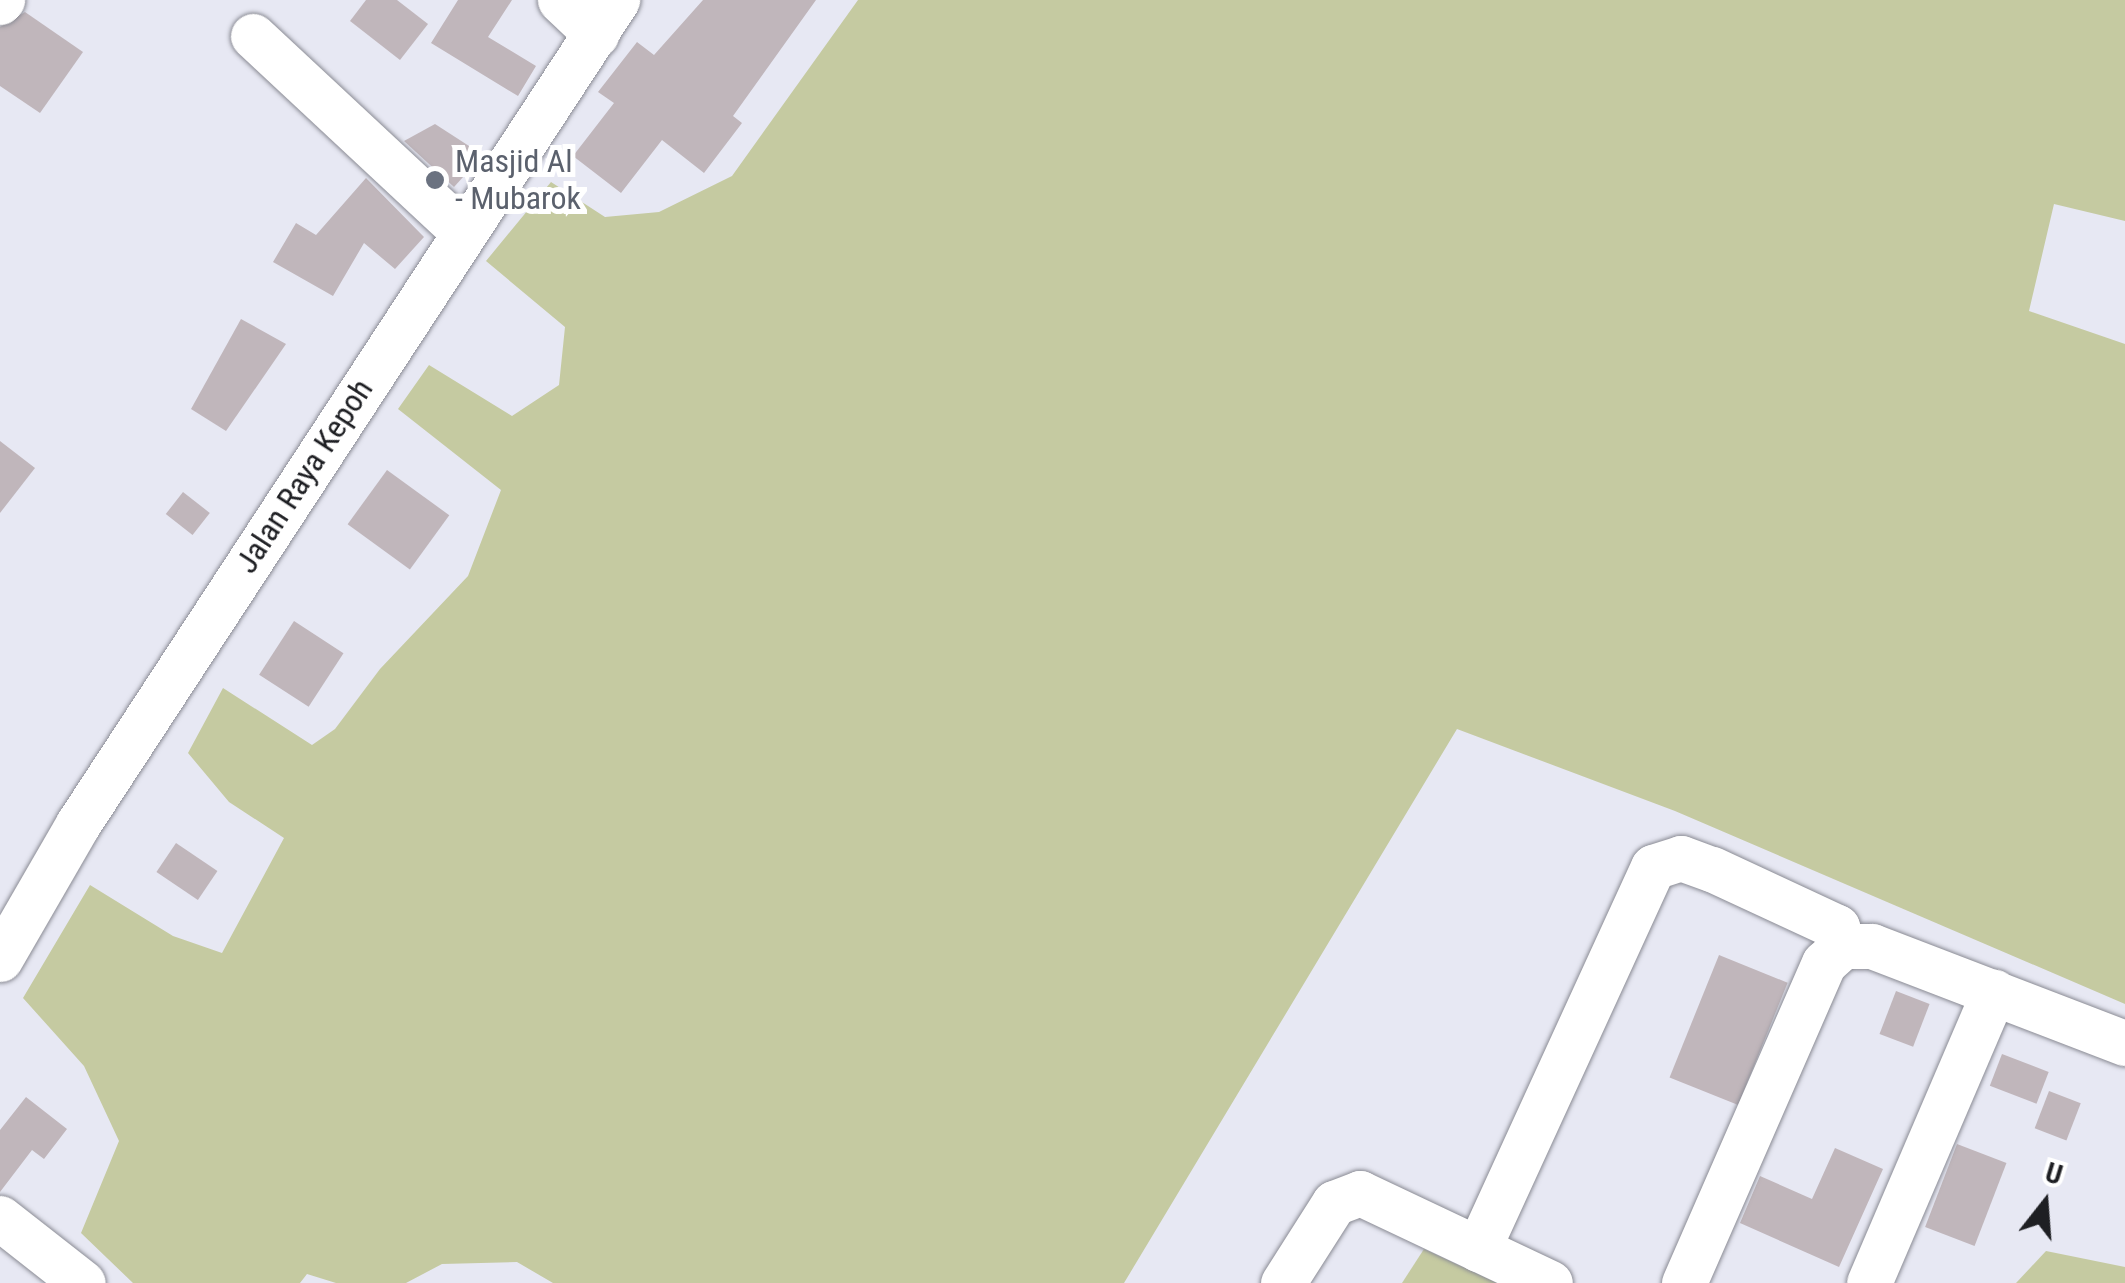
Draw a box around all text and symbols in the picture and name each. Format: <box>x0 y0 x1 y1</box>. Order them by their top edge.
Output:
place label: Masjid Al - Mubarok <box>455 143 581 218</box>
marker: Masjid Al - Mubarok <box>424 169 446 191</box>
street label: Jalan Raya Kepoh <box>227 372 381 580</box>
north arrow <box>1995 1153 2095 1253</box>
text: U <box>2041 1156 2066 1192</box>

